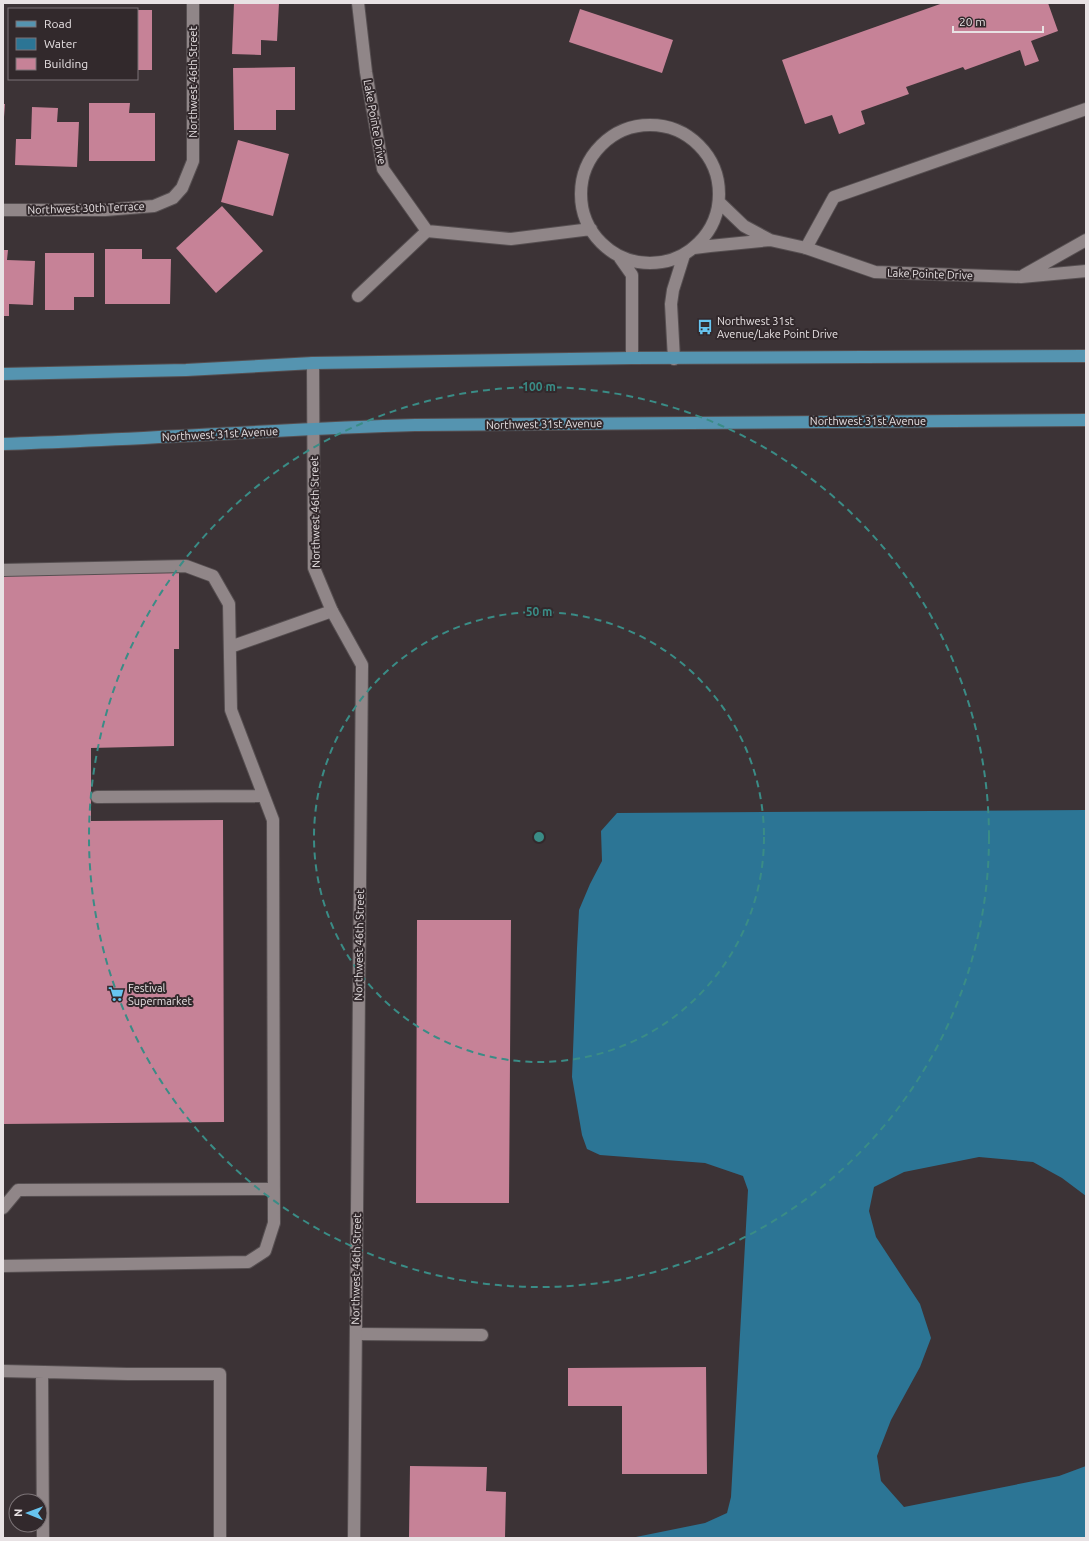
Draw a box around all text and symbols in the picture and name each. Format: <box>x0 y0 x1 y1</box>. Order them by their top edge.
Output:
legend <box>8 8 138 80</box>
scale bar <box>953 8 1043 34</box>
text: 20 m <box>959 15 986 28</box>
text: Road <box>44 17 72 30</box>
street label: Northwest 46th Street <box>187 26 199 138</box>
text: Water <box>44 37 77 50</box>
text: Building <box>44 57 88 70</box>
street label: Lake Pointe Drive <box>362 79 388 165</box>
street label: Northwest 30th Terrace <box>27 200 145 216</box>
street label: Lake Pointe Drive <box>887 267 973 281</box>
place label: Northwest 31st Avenue/Lake Point Drive <box>717 315 838 340</box>
bus stop icon: Northwest 31st Avenue/Lake Point Drive <box>696 318 714 336</box>
text: 100 m <box>522 380 556 393</box>
street label: Northwest 31st Avenue <box>810 415 926 427</box>
street label: Northwest 31st Avenue <box>486 417 602 431</box>
street label: Northwest 31st Avenue <box>162 425 278 443</box>
street label: Northwest 46th Street <box>308 455 322 568</box>
text: 50 m <box>526 605 552 618</box>
centre of rings <box>532 830 546 844</box>
street label: Northwest 46th Street <box>352 888 366 1001</box>
place label: Festival Supermarket <box>128 982 192 1007</box>
supermarket icon: Festival Supermarket <box>107 985 125 1003</box>
street label: Northwest 46th Street <box>349 1212 363 1325</box>
north arrow <box>8 1493 48 1533</box>
text: N <box>12 1509 24 1517</box>

